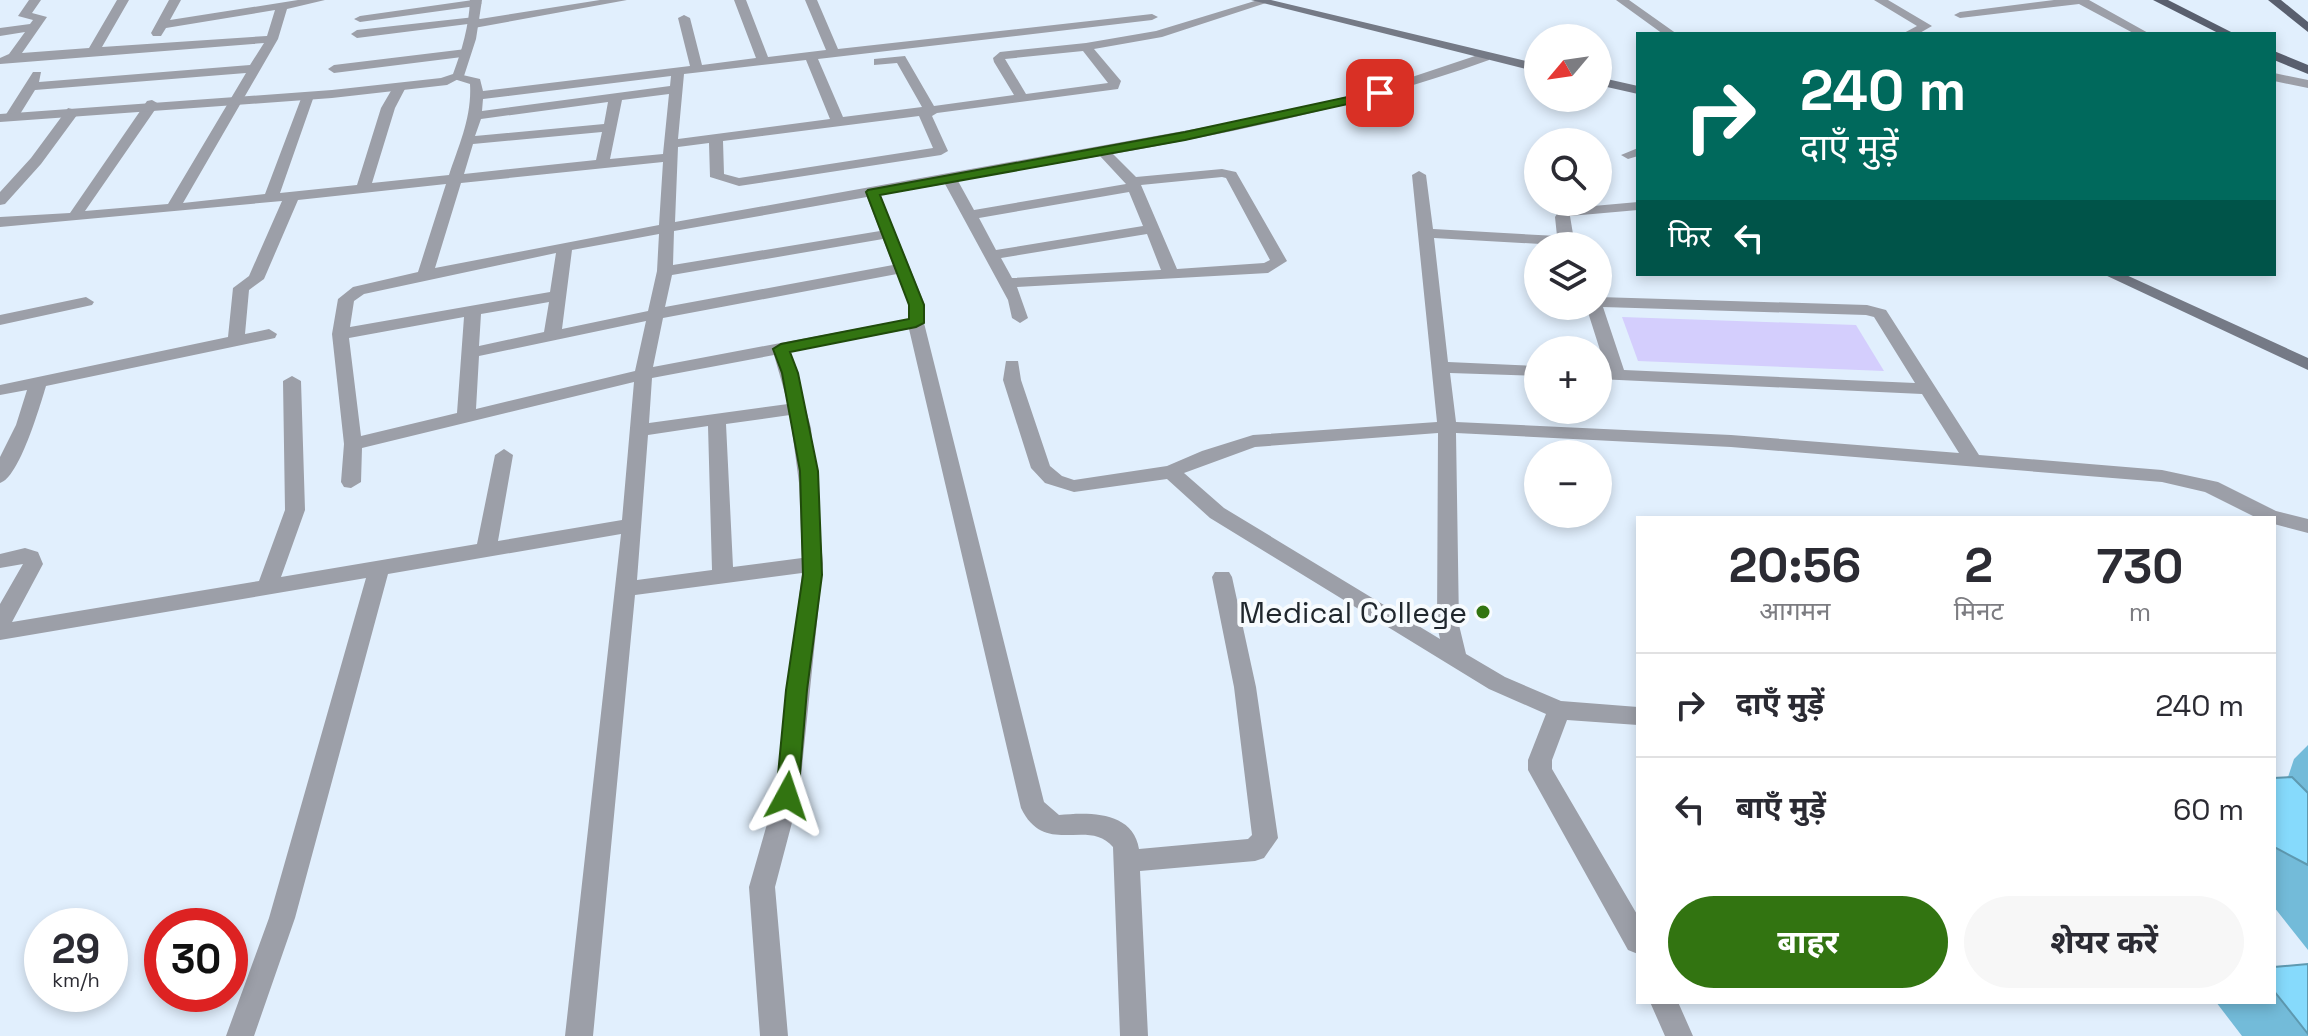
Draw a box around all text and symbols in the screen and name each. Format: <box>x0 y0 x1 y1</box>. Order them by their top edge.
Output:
north arrow <box>1524 24 1612 112</box>
map controls <box>1524 24 1612 528</box>
text: 240 m <box>1800 55 1966 126</box>
pin <box>1346 59 1414 127</box>
icon: right <box>1668 64 1772 168</box>
icon: arrive <box>1358 71 1402 115</box>
text: दाएँ मुड़ें <box>1800 125 1898 171</box>
button: search <box>1524 128 1612 216</box>
icon: left <box>1727 216 1771 260</box>
text: फिर <box>1668 217 1711 256</box>
button: layers <box>1524 232 1612 320</box>
button: + <box>1524 336 1612 424</box>
button: − <box>1524 440 1612 528</box>
text: 20:56 <box>1729 535 1861 596</box>
text: 2 <box>1964 535 1993 596</box>
text: 730 <box>2096 536 2183 597</box>
place label: Medical College <box>1239 593 1467 632</box>
text: आगमन <box>1759 594 1831 628</box>
text: मिनट <box>1954 594 2004 628</box>
text: m <box>2129 595 2151 629</box>
marker: Medical College <box>1474 603 1492 621</box>
icon: right <box>1668 683 1712 727</box>
text: दाएँ मुड़ें <box>1736 684 1824 723</box>
text: 240 m <box>2155 686 2244 725</box>
position arrow <box>745 754 829 838</box>
icon: left <box>1668 787 1712 831</box>
text: बाएँ मुड़ें <box>1736 788 1826 827</box>
text: 60 m <box>2173 790 2244 829</box>
button: बाहर <box>1668 896 1948 988</box>
button: शेयर करें <box>1964 896 2244 988</box>
speed limit sign: 30 <box>144 908 248 1012</box>
text: 29 <box>52 924 100 975</box>
text: km/h <box>52 967 100 993</box>

